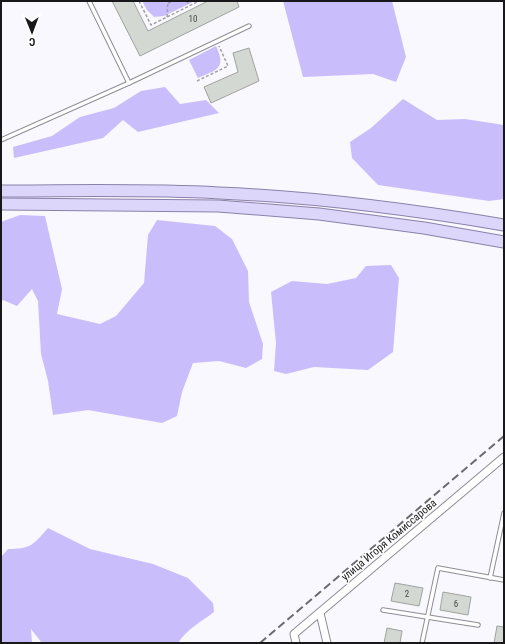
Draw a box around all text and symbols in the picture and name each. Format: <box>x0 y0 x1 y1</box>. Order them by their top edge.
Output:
north arrow <box>12 12 52 52</box>
house number: 10 <box>189 14 197 24</box>
text: С <box>29 35 35 48</box>
street label: улица Игоря Комиссарова <box>339 496 439 584</box>
house number: 2 <box>405 589 410 599</box>
house number: 6 <box>454 599 458 609</box>

